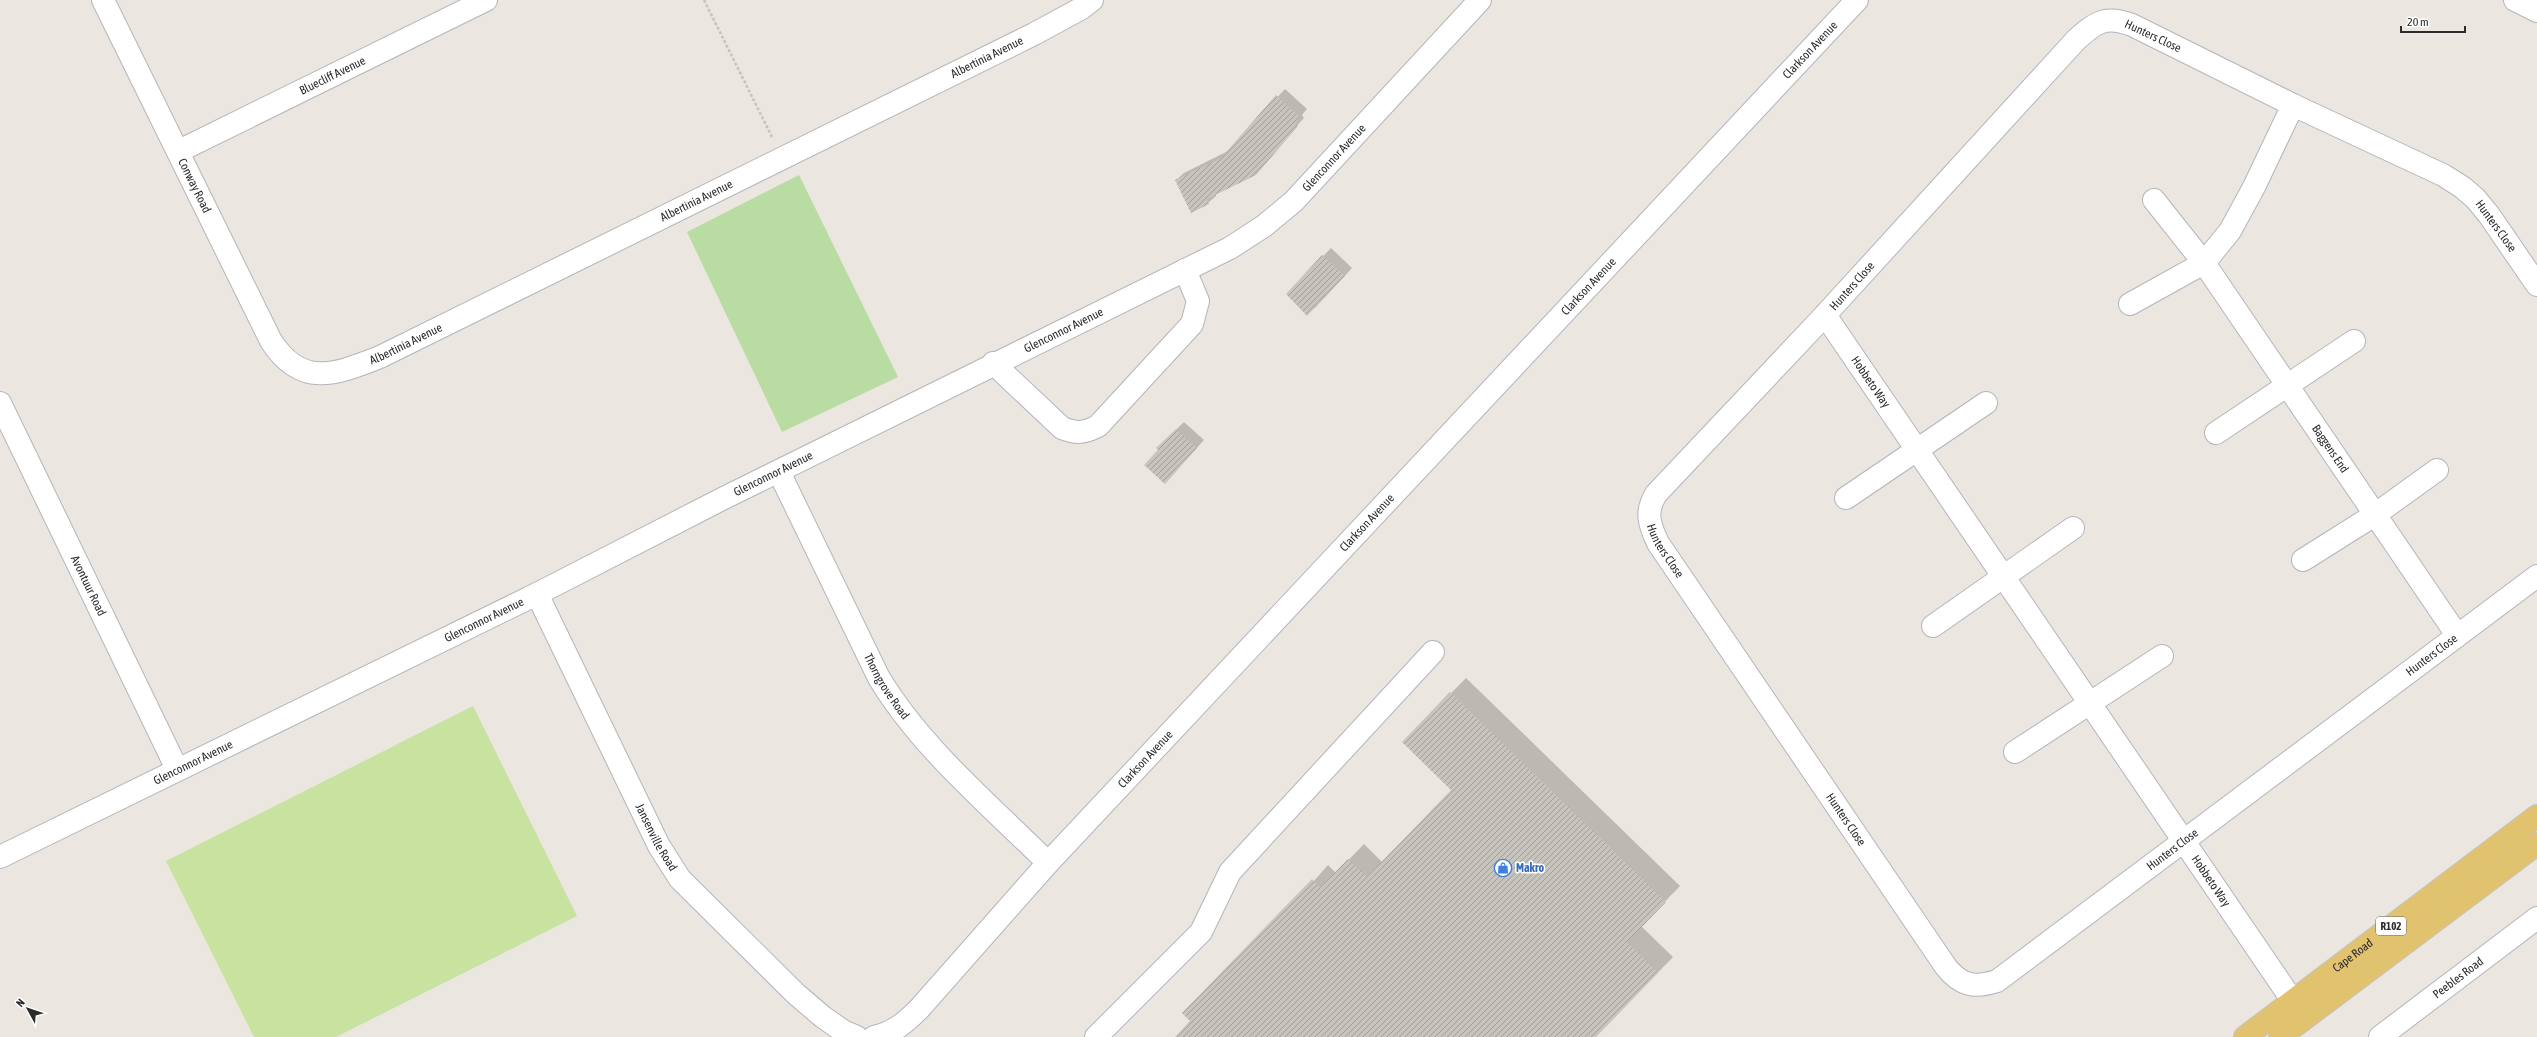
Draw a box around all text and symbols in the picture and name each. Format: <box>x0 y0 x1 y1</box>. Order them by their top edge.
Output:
scale bar <box>2401 8 2465 34</box>
text: 20 m <box>2407 15 2429 29</box>
street label: Hunters Close <box>2123 17 2183 55</box>
street label: Clarkson Avenue <box>1780 18 1840 82</box>
street label: Albertinia Avenue <box>948 33 1025 81</box>
street label: Bluecliff Avenue <box>297 53 368 98</box>
street label: Glenconnor Avenue <box>1299 121 1369 194</box>
street label: Conway Road <box>175 156 214 215</box>
street label: Albertinia Avenue <box>658 177 735 224</box>
street label: Hunters Close <box>2473 197 2519 255</box>
street label: Clarkson Avenue <box>1558 255 1619 318</box>
street label: Hunters Close <box>1827 259 1877 313</box>
street label: Glenconnor Avenue <box>1022 305 1106 356</box>
street label: Albertinia Avenue <box>368 320 444 367</box>
street label: Hobbeto Way <box>1848 354 1893 410</box>
street label: Baggens End <box>2309 422 2352 475</box>
street label: Glenconnor Avenue <box>731 448 815 499</box>
street label: Clarkson Avenue <box>1337 491 1397 554</box>
street label: Hunters Close <box>1644 522 1687 581</box>
street label: Avontuur Road <box>68 553 109 618</box>
street label: Glenconnor Avenue <box>442 595 526 645</box>
street label: Hunters Close <box>2403 631 2460 679</box>
street label: Thorngrove Road <box>861 651 912 722</box>
street label: Clarkson Avenue <box>1115 727 1176 791</box>
street label: Glenconnor Avenue <box>151 737 235 788</box>
street label: Hunters Close <box>1823 790 1869 849</box>
street label: Jansenville Road <box>632 801 680 874</box>
street label: Hunters Close <box>2144 826 2201 873</box>
street label: Hobbeto Way <box>2189 853 2233 909</box>
shop icon: Makro <box>1493 858 1513 878</box>
place label: Makro <box>1516 861 1544 875</box>
road number: R102 <box>2376 917 2406 935</box>
street label: Cape Road <box>2330 936 2376 975</box>
street label: Peebles Road <box>2430 954 2486 1001</box>
north arrow <box>8 989 48 1029</box>
text: N <box>14 996 27 1009</box>

